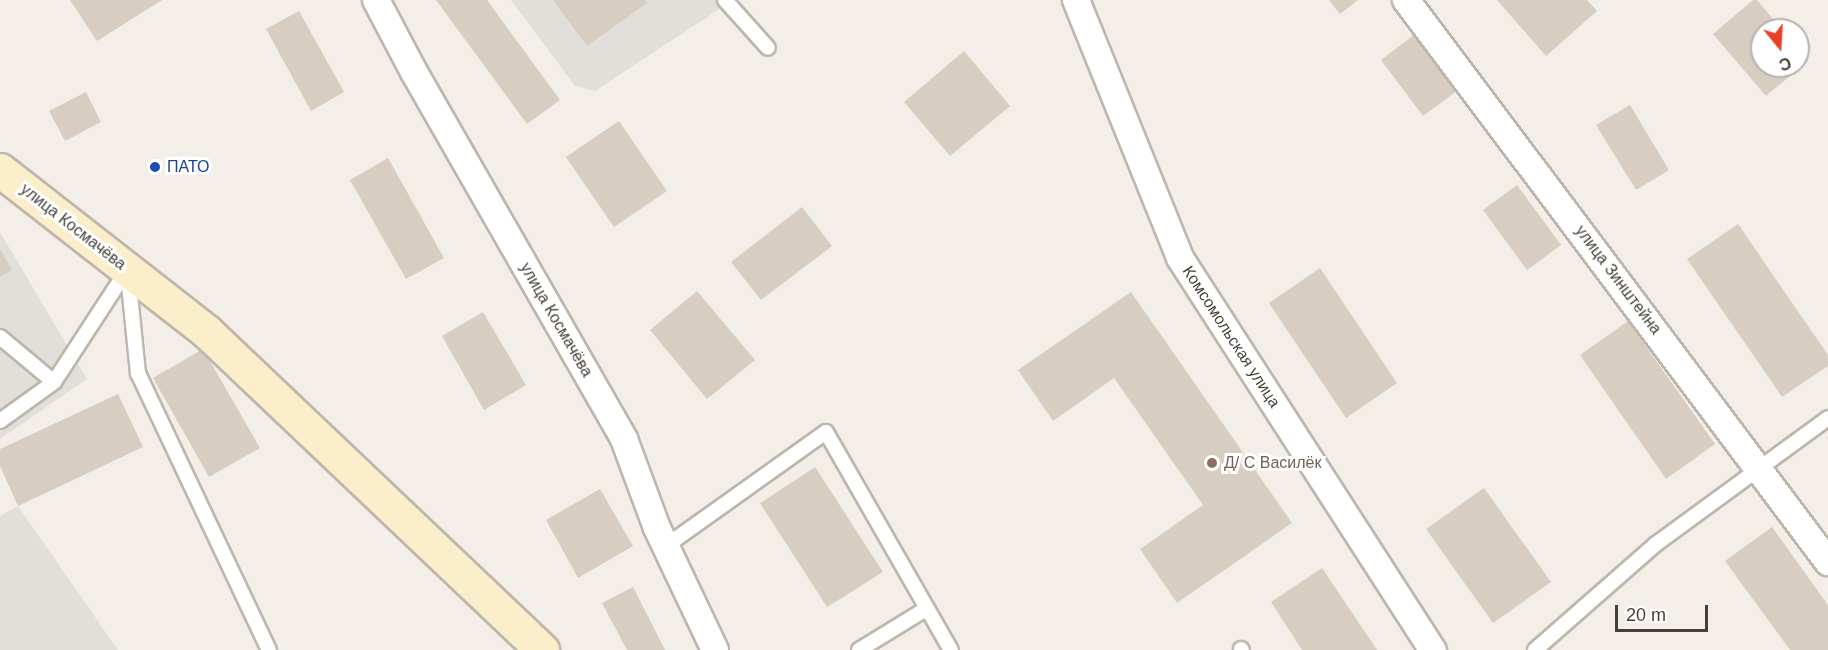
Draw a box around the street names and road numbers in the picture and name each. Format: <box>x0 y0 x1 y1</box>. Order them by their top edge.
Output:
street label: улица Космачёва <box>16 180 130 274</box>
street label: улица Зинштейна <box>1571 222 1665 338</box>
street label: улица Космачёва <box>516 259 596 381</box>
street label: Комсомольская улица <box>1178 263 1284 411</box>

